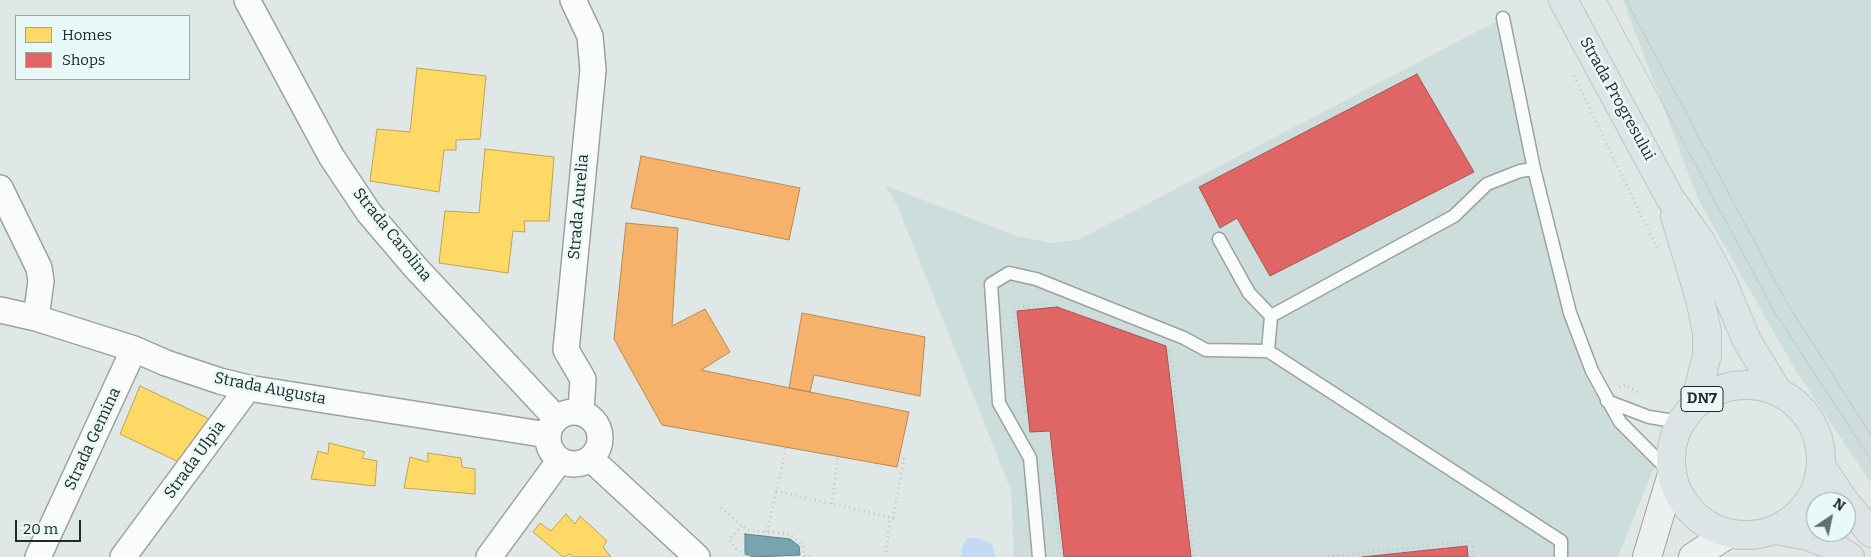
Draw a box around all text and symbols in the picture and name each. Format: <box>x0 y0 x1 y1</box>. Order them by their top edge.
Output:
legend <box>15 15 190 80</box>
text: Homes <box>62 26 112 44</box>
street label: Strada Progresului <box>1575 34 1659 164</box>
text: Shops <box>62 51 105 69</box>
street label: Strada Aurelia <box>565 153 593 261</box>
street label: Strada Carolina <box>348 184 436 286</box>
street label: Strada Augusta <box>213 369 327 409</box>
street label: Strada Gemina <box>61 385 125 493</box>
road number: DN7 <box>1681 386 1723 412</box>
street label: Strada Ulpia <box>160 417 230 503</box>
north arrow <box>1806 492 1856 542</box>
text: N <box>1830 495 1848 515</box>
scale bar <box>18 510 84 542</box>
text: 20 m <box>23 520 58 538</box>

